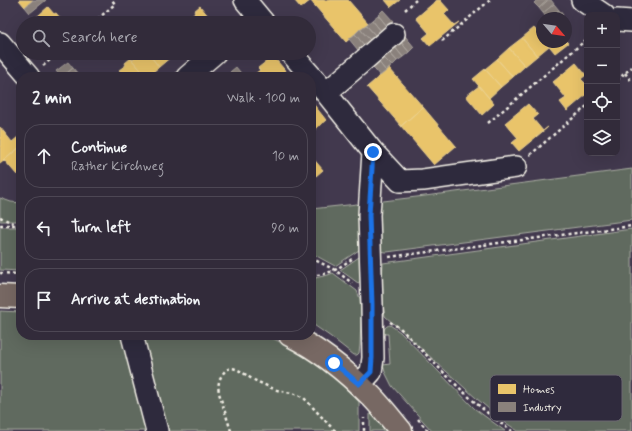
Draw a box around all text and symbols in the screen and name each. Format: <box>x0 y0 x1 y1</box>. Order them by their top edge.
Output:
north arrow <box>536 12 572 48</box>
map controls <box>584 12 620 156</box>
button: + <box>584 12 620 48</box>
search box <box>16 16 316 60</box>
icon: search <box>30 27 52 49</box>
text: Search here <box>62 28 138 48</box>
button: − <box>584 48 620 84</box>
button: locate <box>584 84 620 120</box>
text: 2 min <box>32 87 72 109</box>
text: Walk · 100 m <box>227 90 300 107</box>
button: layers <box>584 120 620 156</box>
text: Continue <box>71 138 127 158</box>
route end <box>364 143 382 161</box>
icon: ahead <box>33 145 55 167</box>
text: 10 m <box>272 148 299 165</box>
text: Rather Kirchweg <box>71 158 164 175</box>
icon: left <box>33 217 55 239</box>
text: Turn left <box>71 218 131 238</box>
text: 90 m <box>271 220 299 237</box>
icon: arrive <box>33 289 55 311</box>
text: Arrive at destination <box>71 290 200 310</box>
route start <box>325 354 343 372</box>
legend <box>490 375 622 421</box>
text: Homes <box>523 383 555 397</box>
text: Industry <box>523 401 562 415</box>

